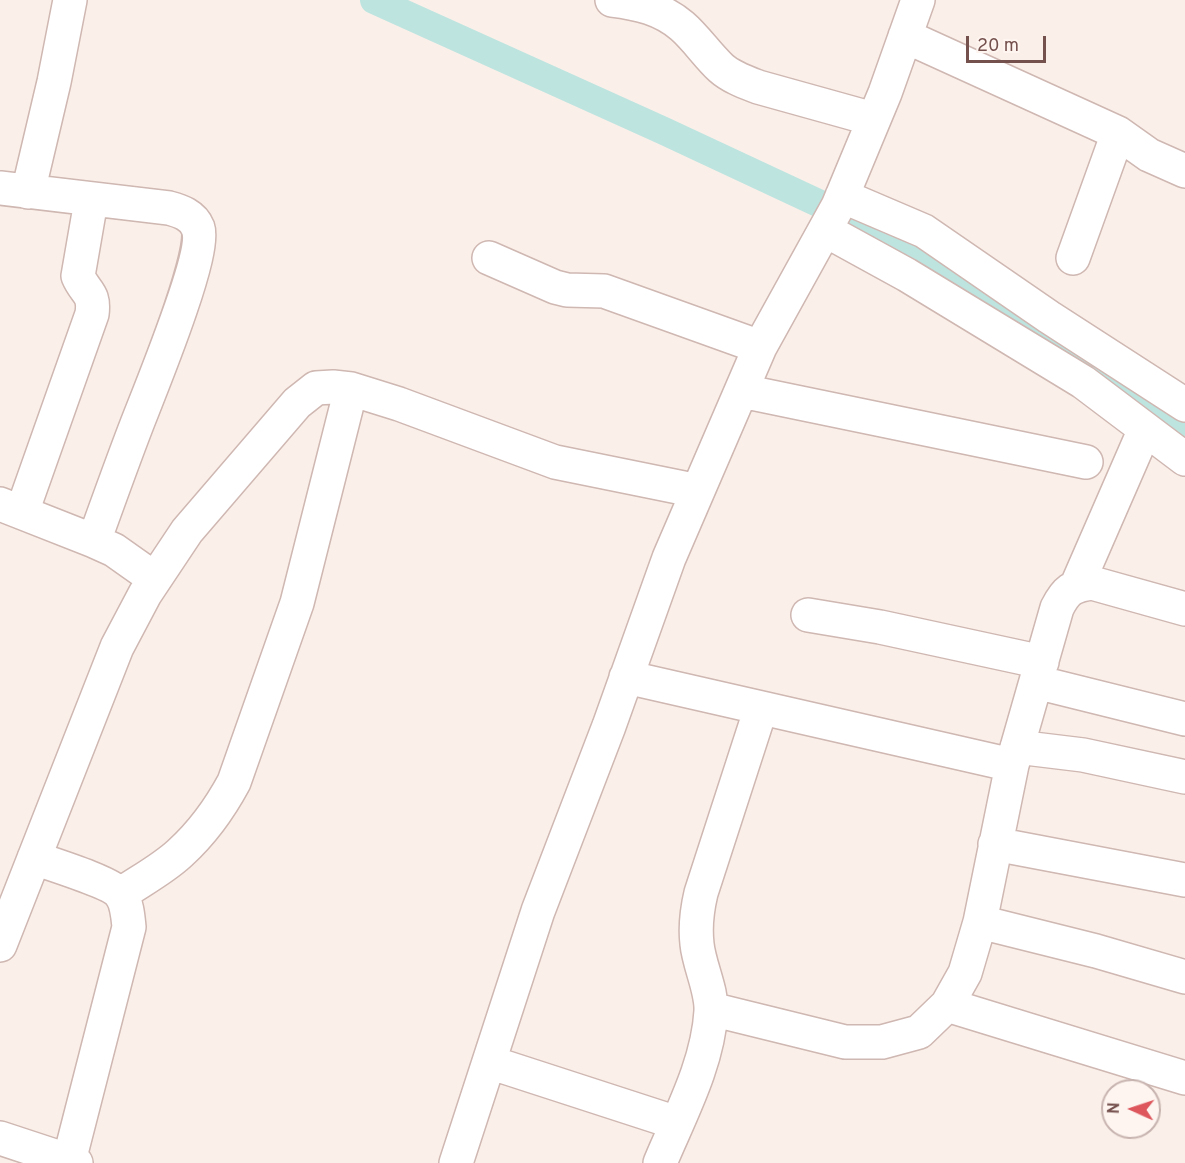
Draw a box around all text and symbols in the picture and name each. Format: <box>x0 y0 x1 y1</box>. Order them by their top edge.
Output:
scale bar <box>969 24 1048 62</box>
text: 20 m <box>977 35 1019 58</box>
north arrow <box>1101 1079 1161 1139</box>
text: N <box>1105 1102 1125 1114</box>

